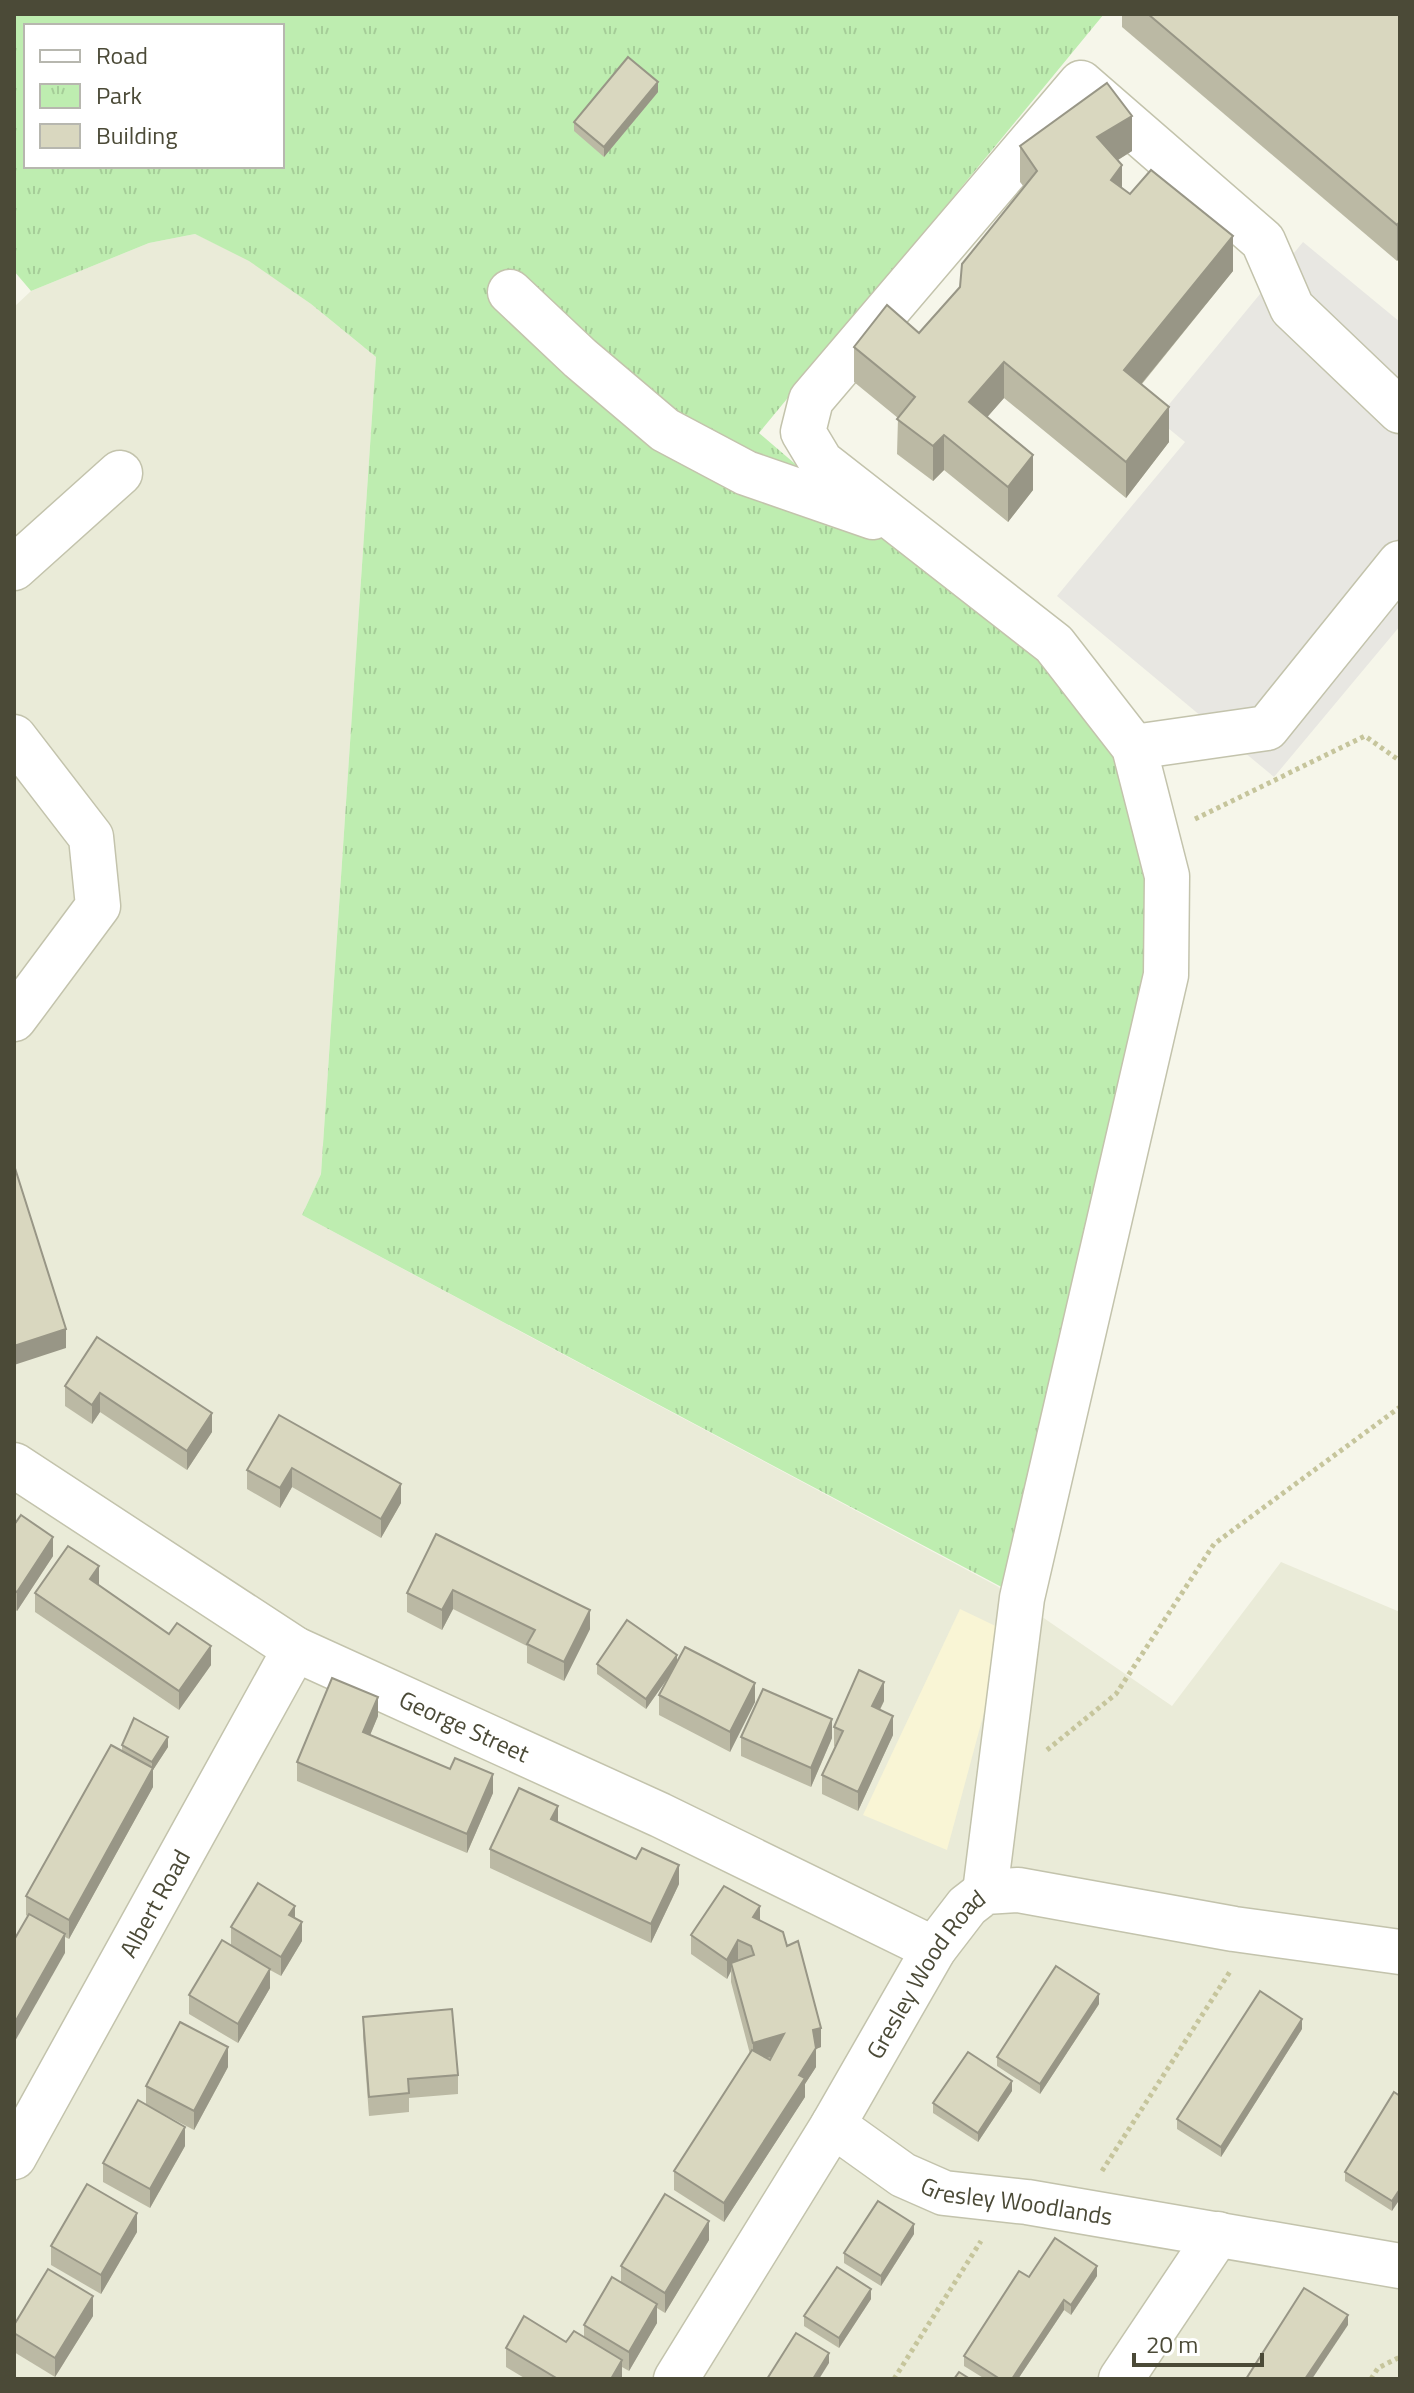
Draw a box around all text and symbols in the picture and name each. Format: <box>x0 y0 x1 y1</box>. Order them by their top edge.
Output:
legend <box>24 24 284 168</box>
text: Road <box>96 37 148 73</box>
text: Park <box>96 77 142 113</box>
text: Building <box>96 117 178 153</box>
street label: George Street <box>394 1681 536 1772</box>
street label: Albert Road <box>110 1843 199 1964</box>
street label: Gresley Wood Road <box>857 1880 993 2065</box>
street label: Gresley Woodlands <box>915 2167 1115 2234</box>
scale bar <box>1134 2317 1262 2367</box>
text: 20 m <box>1146 2326 1198 2362</box>

